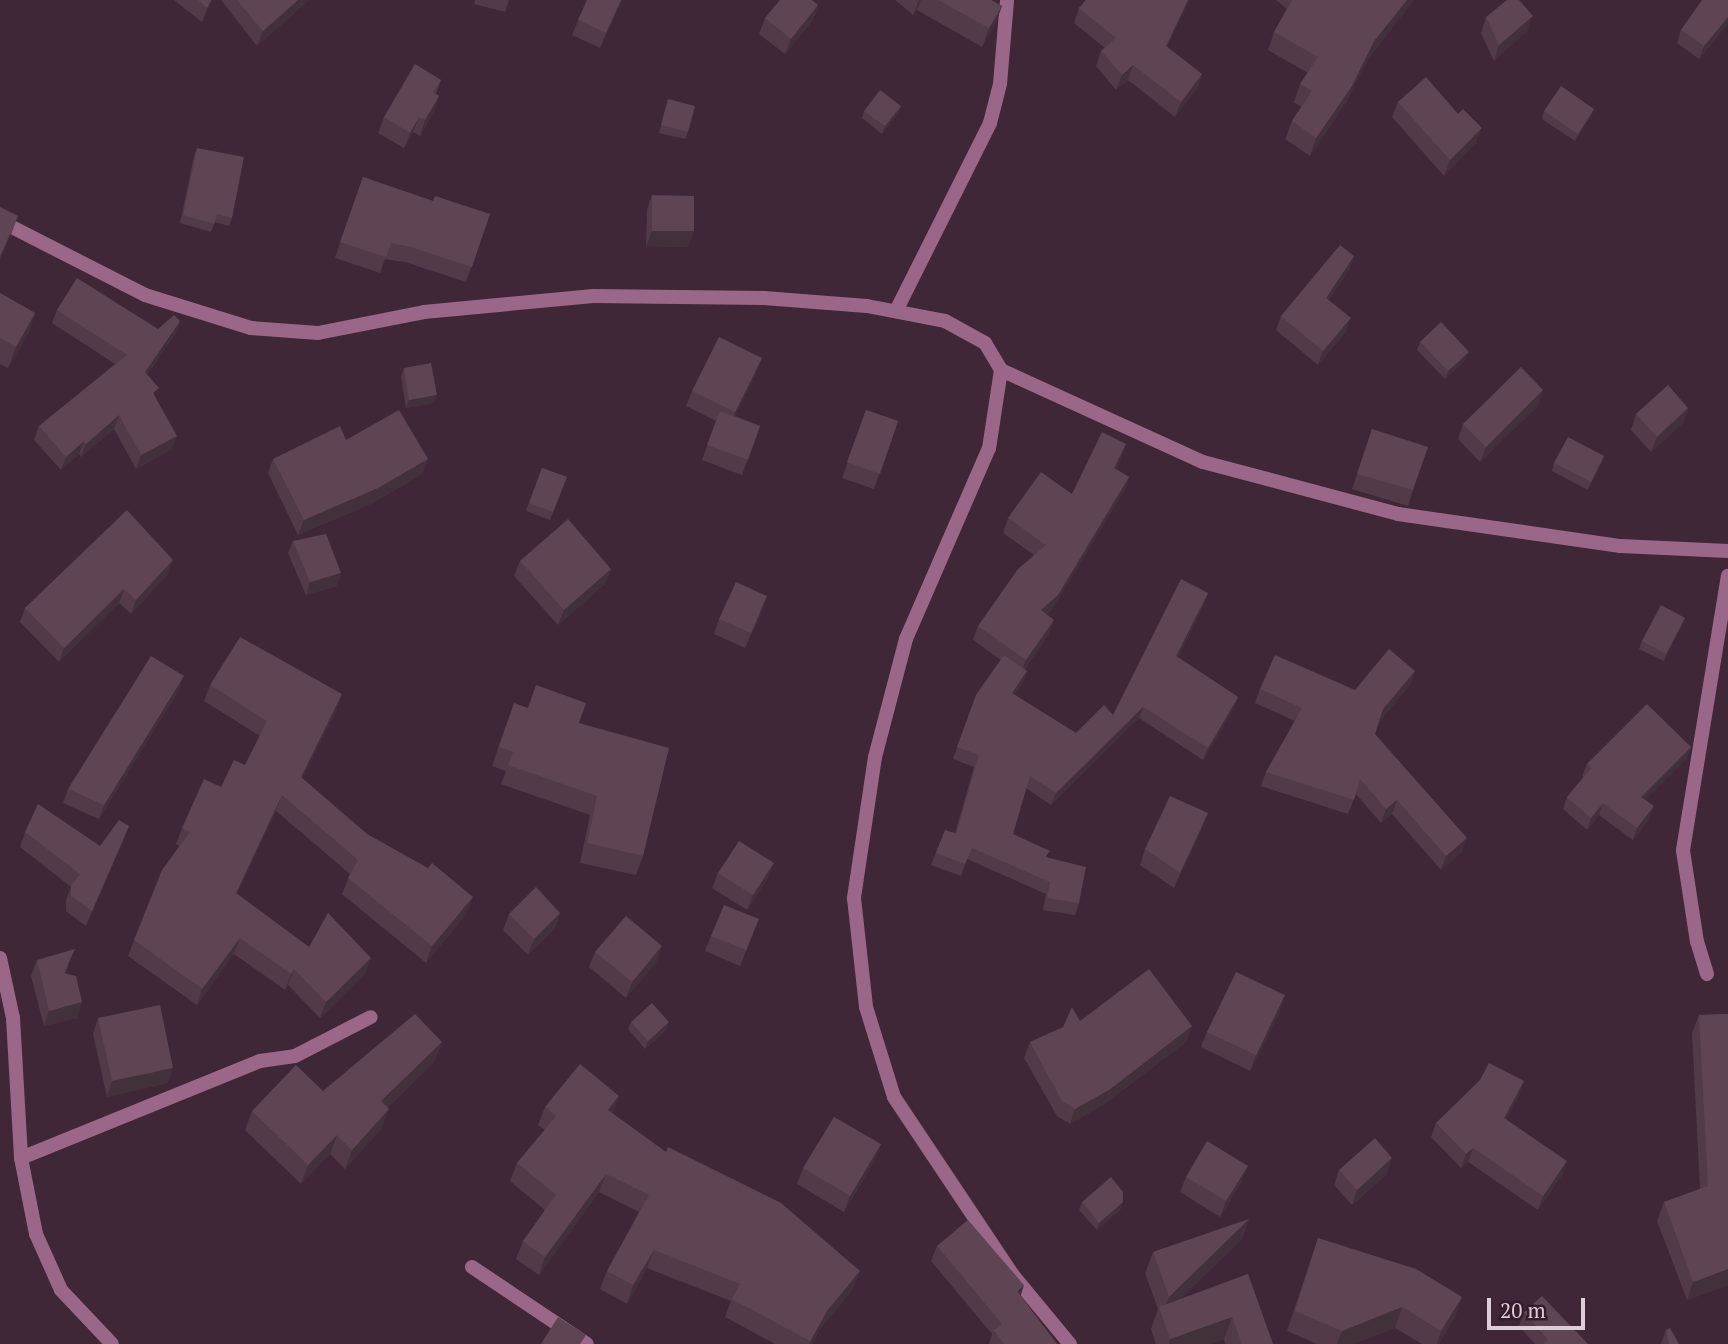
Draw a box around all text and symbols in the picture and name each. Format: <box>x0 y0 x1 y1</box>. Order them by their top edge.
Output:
scale bar <box>1490 1284 1588 1328</box>
text: 20 m <box>1500 1296 1546 1324</box>

